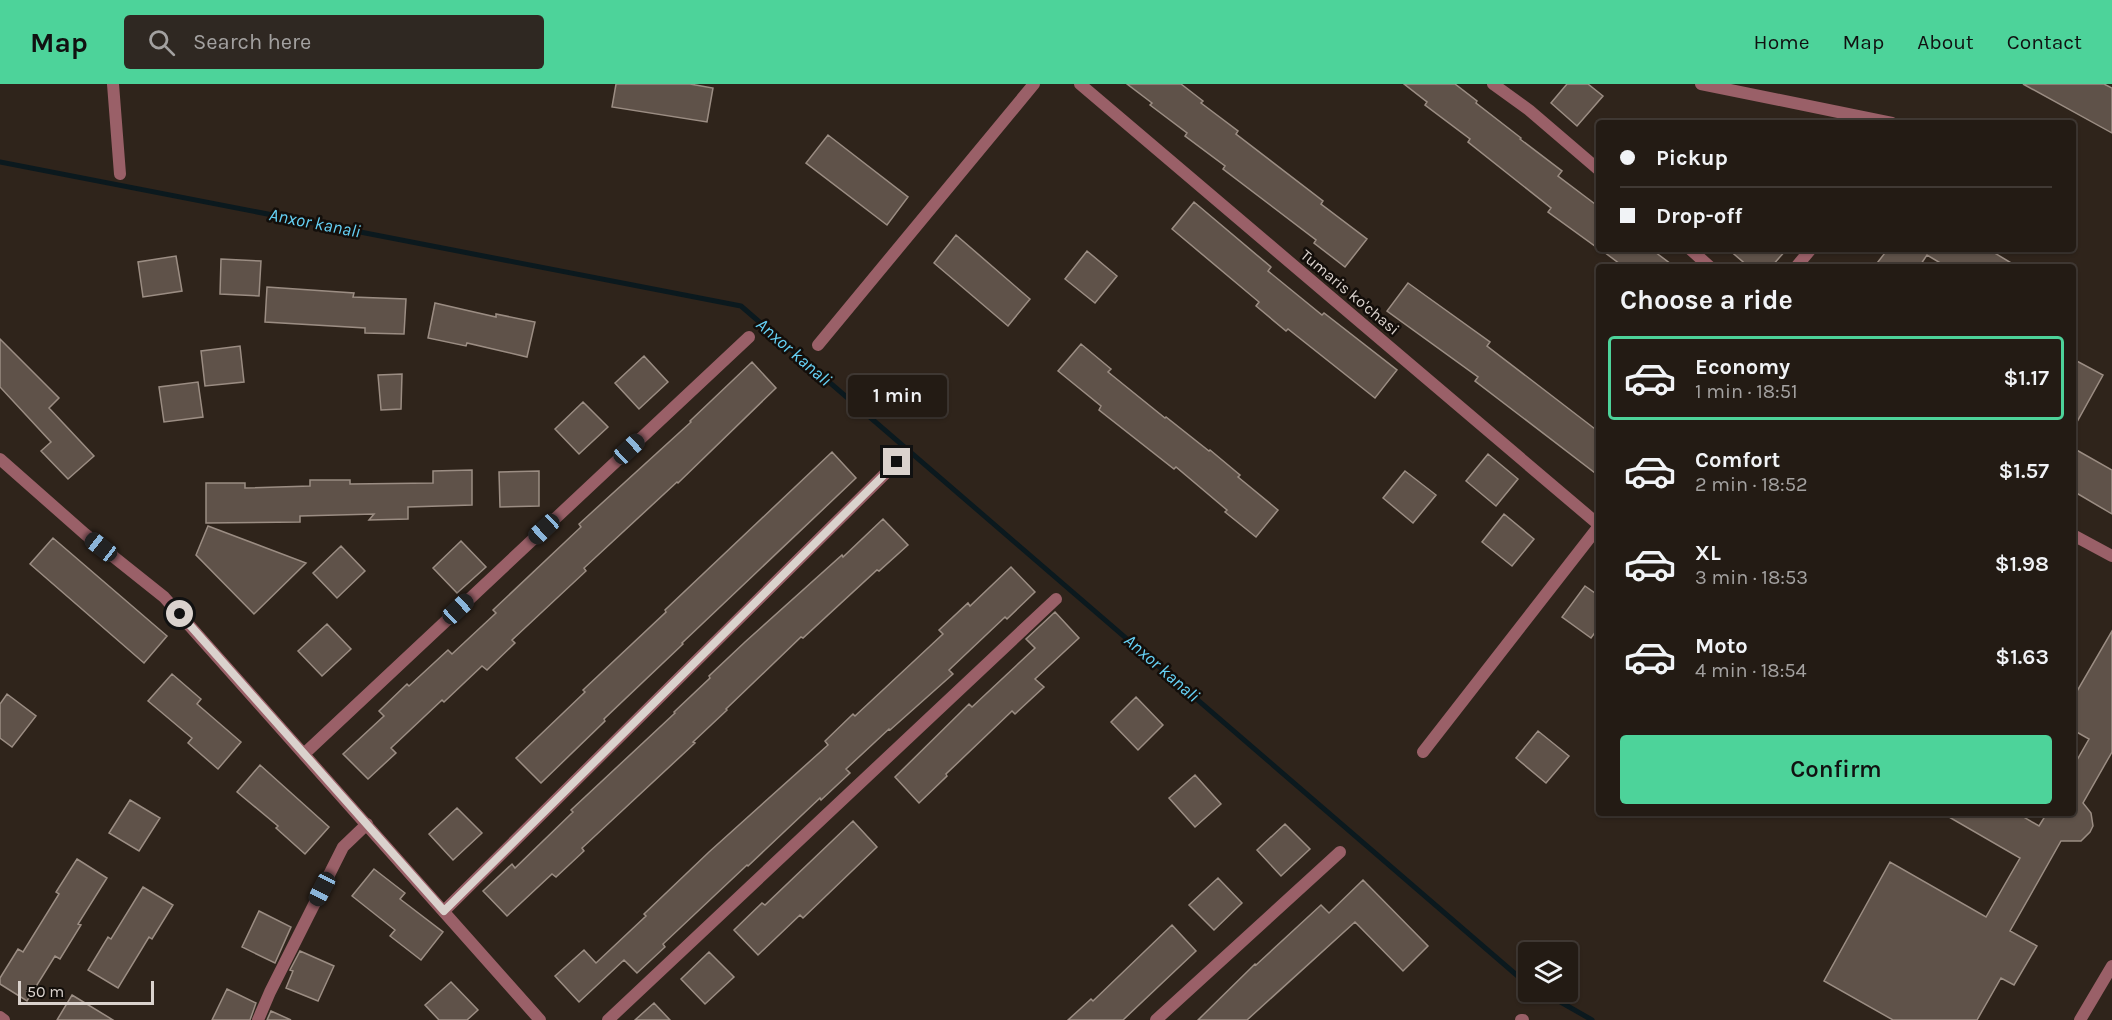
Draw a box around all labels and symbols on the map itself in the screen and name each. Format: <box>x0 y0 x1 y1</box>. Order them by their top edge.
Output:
water label: Anxor kanali <box>267 203 363 243</box>
street label: Tumaris ko'chasi <box>1297 245 1403 339</box>
water label: Anxor kanali <box>752 313 836 391</box>
callout: 1 min <box>848 375 946 417</box>
car <box>610 430 648 468</box>
route end <box>883 448 910 475</box>
car <box>525 510 563 548</box>
car <box>81 529 121 565</box>
car <box>439 590 477 628</box>
route start <box>166 600 193 627</box>
water label: Anxor kanali <box>1120 629 1204 707</box>
car <box>306 869 338 909</box>
scale bar <box>18 978 154 1006</box>

